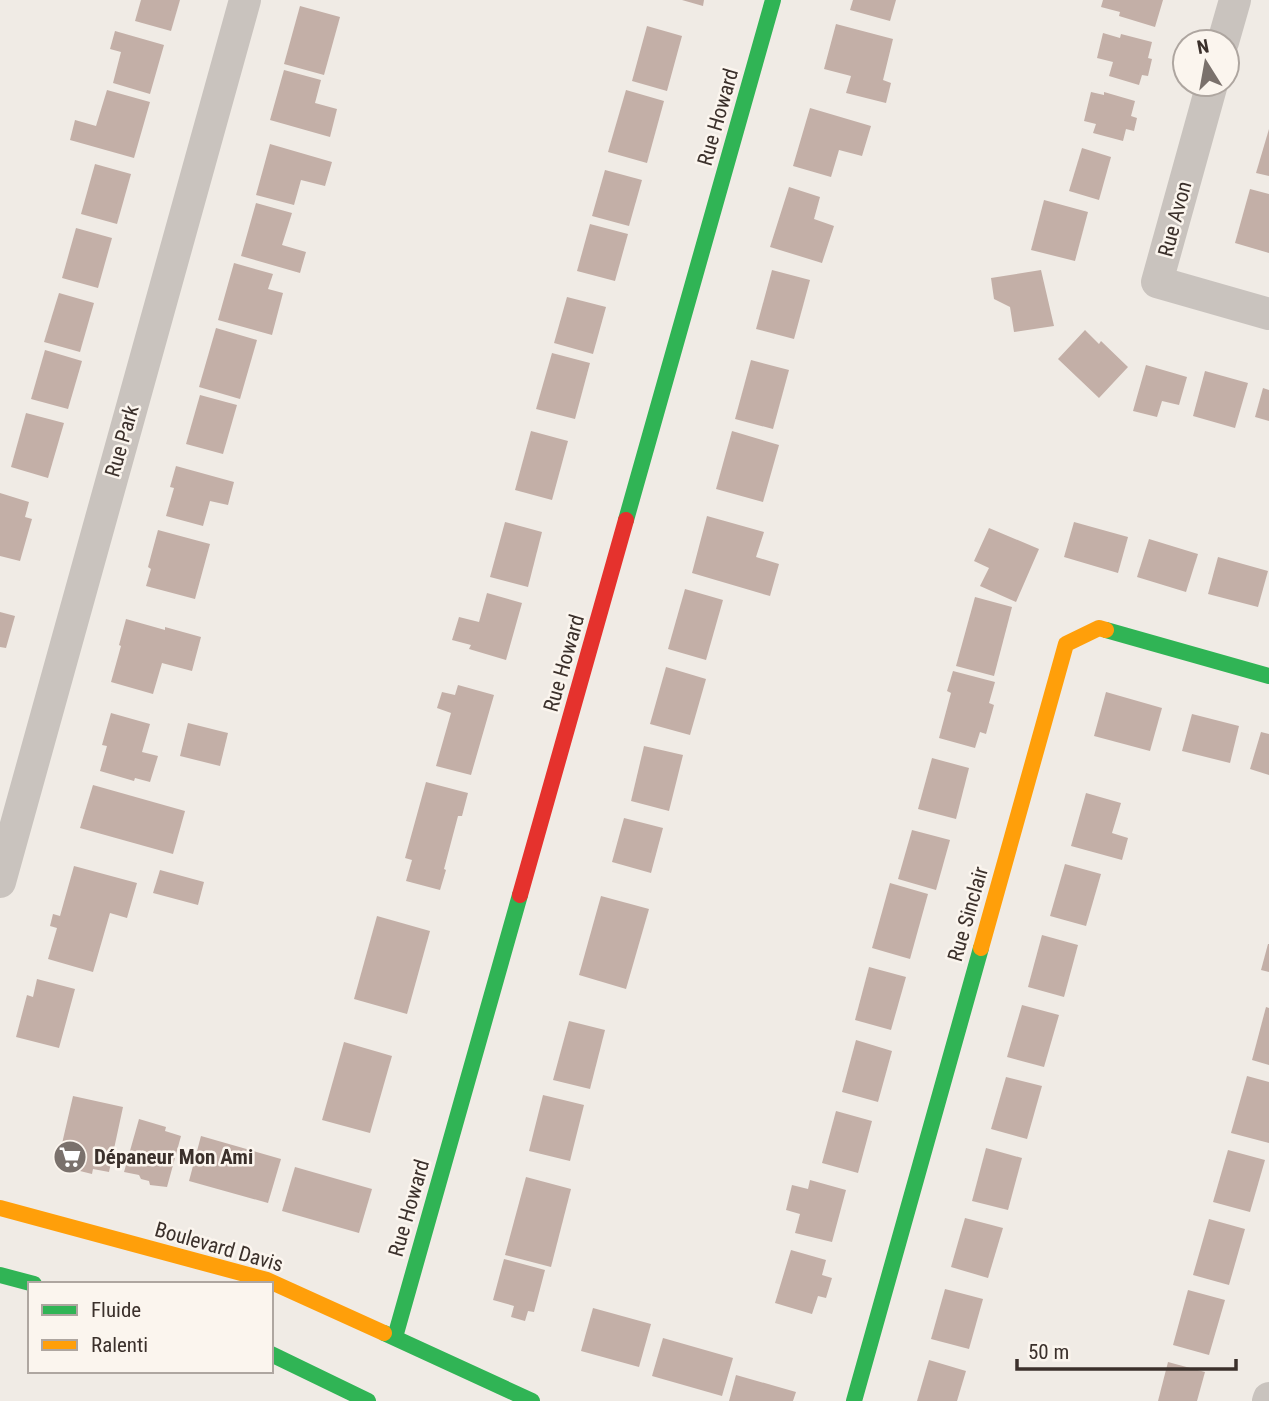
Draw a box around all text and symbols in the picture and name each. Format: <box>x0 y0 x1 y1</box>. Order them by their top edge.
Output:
north arrow <box>1171 28 1241 98</box>
text: N <box>1195 34 1211 59</box>
street label: Rue Howard <box>693 66 743 168</box>
street label: Rue Avon <box>1153 179 1197 259</box>
street label: Rue Park <box>100 402 144 480</box>
street label: Rue Howard <box>539 612 589 714</box>
street label: Rue Sinclair <box>943 864 993 964</box>
supermarket icon: Dépaneur Mon Ami <box>51 1138 89 1176</box>
place label: Dépaneur Mon Ami <box>94 1145 253 1169</box>
street label: Rue Howard <box>384 1157 434 1259</box>
street label: Boulevard Davis <box>152 1217 286 1277</box>
legend <box>28 1282 273 1373</box>
text: Fluide <box>91 1298 141 1322</box>
scale bar <box>1017 1328 1236 1372</box>
text: Ralenti <box>91 1333 148 1357</box>
text: 50 m <box>1028 1340 1069 1364</box>

